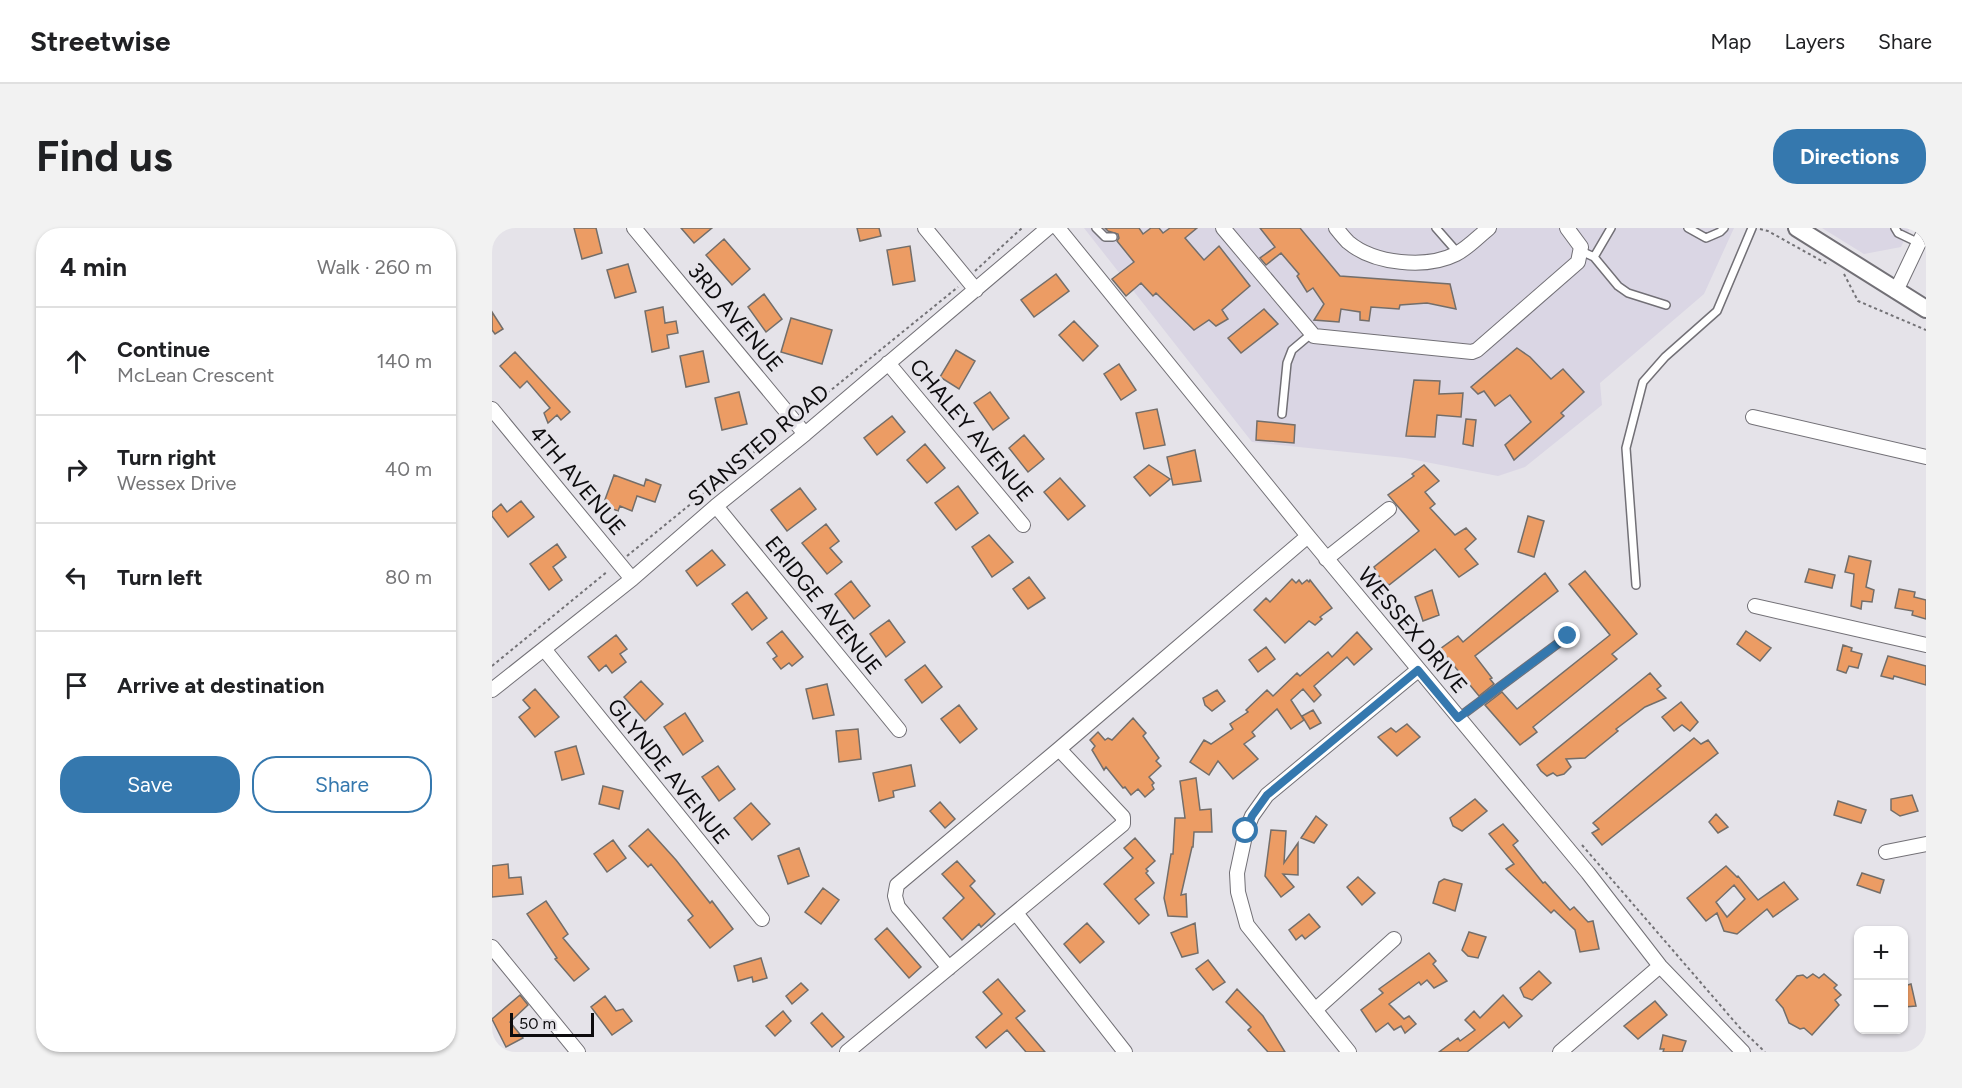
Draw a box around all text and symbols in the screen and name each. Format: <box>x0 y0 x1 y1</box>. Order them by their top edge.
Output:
text: Streetwise <box>30 24 170 58</box>
text: Map <box>1711 29 1751 54</box>
text: Layers <box>1784 29 1845 54</box>
text: Share <box>1878 29 1932 54</box>
button: Directions <box>1773 129 1926 184</box>
text: Find us <box>36 131 173 182</box>
text: 4 min <box>60 251 127 283</box>
text: Walk · 260 m <box>317 255 432 279</box>
street label: 3RD AVENUE <box>682 257 789 377</box>
text: Continue <box>117 336 210 363</box>
icon: ahead <box>60 345 93 378</box>
text: 140 m <box>377 349 432 373</box>
street label: CHALEY AVENUE <box>904 353 1039 507</box>
text: McLean Crescent <box>117 363 274 387</box>
street label: STANSTED ROAD <box>682 378 834 512</box>
street label: 4TH AVENUE <box>524 420 632 541</box>
text: Turn right <box>117 444 216 471</box>
icon: right <box>60 453 93 486</box>
text: 40 m <box>385 457 432 481</box>
text: Wessex Drive <box>117 471 236 495</box>
street label: ERIDGE AVENUE <box>759 530 888 680</box>
icon: left <box>60 561 93 594</box>
street label: WESSEX DRIVE <box>1352 562 1473 699</box>
text: Turn left <box>117 564 203 591</box>
text: 80 m <box>385 565 432 589</box>
route end <box>1554 622 1580 648</box>
icon: arrive <box>60 669 93 702</box>
text: Arrive at destination <box>117 672 325 699</box>
street label: GLYNDE AVENUE <box>602 693 736 850</box>
button: Save <box>60 756 240 813</box>
button: Share <box>252 756 432 813</box>
route start <box>1232 817 1258 843</box>
map controls <box>1854 926 1908 1034</box>
button: + <box>1854 926 1908 980</box>
button: − <box>1854 980 1908 1034</box>
scale bar <box>510 1010 594 1038</box>
text: 50 m <box>519 1014 556 1033</box>

